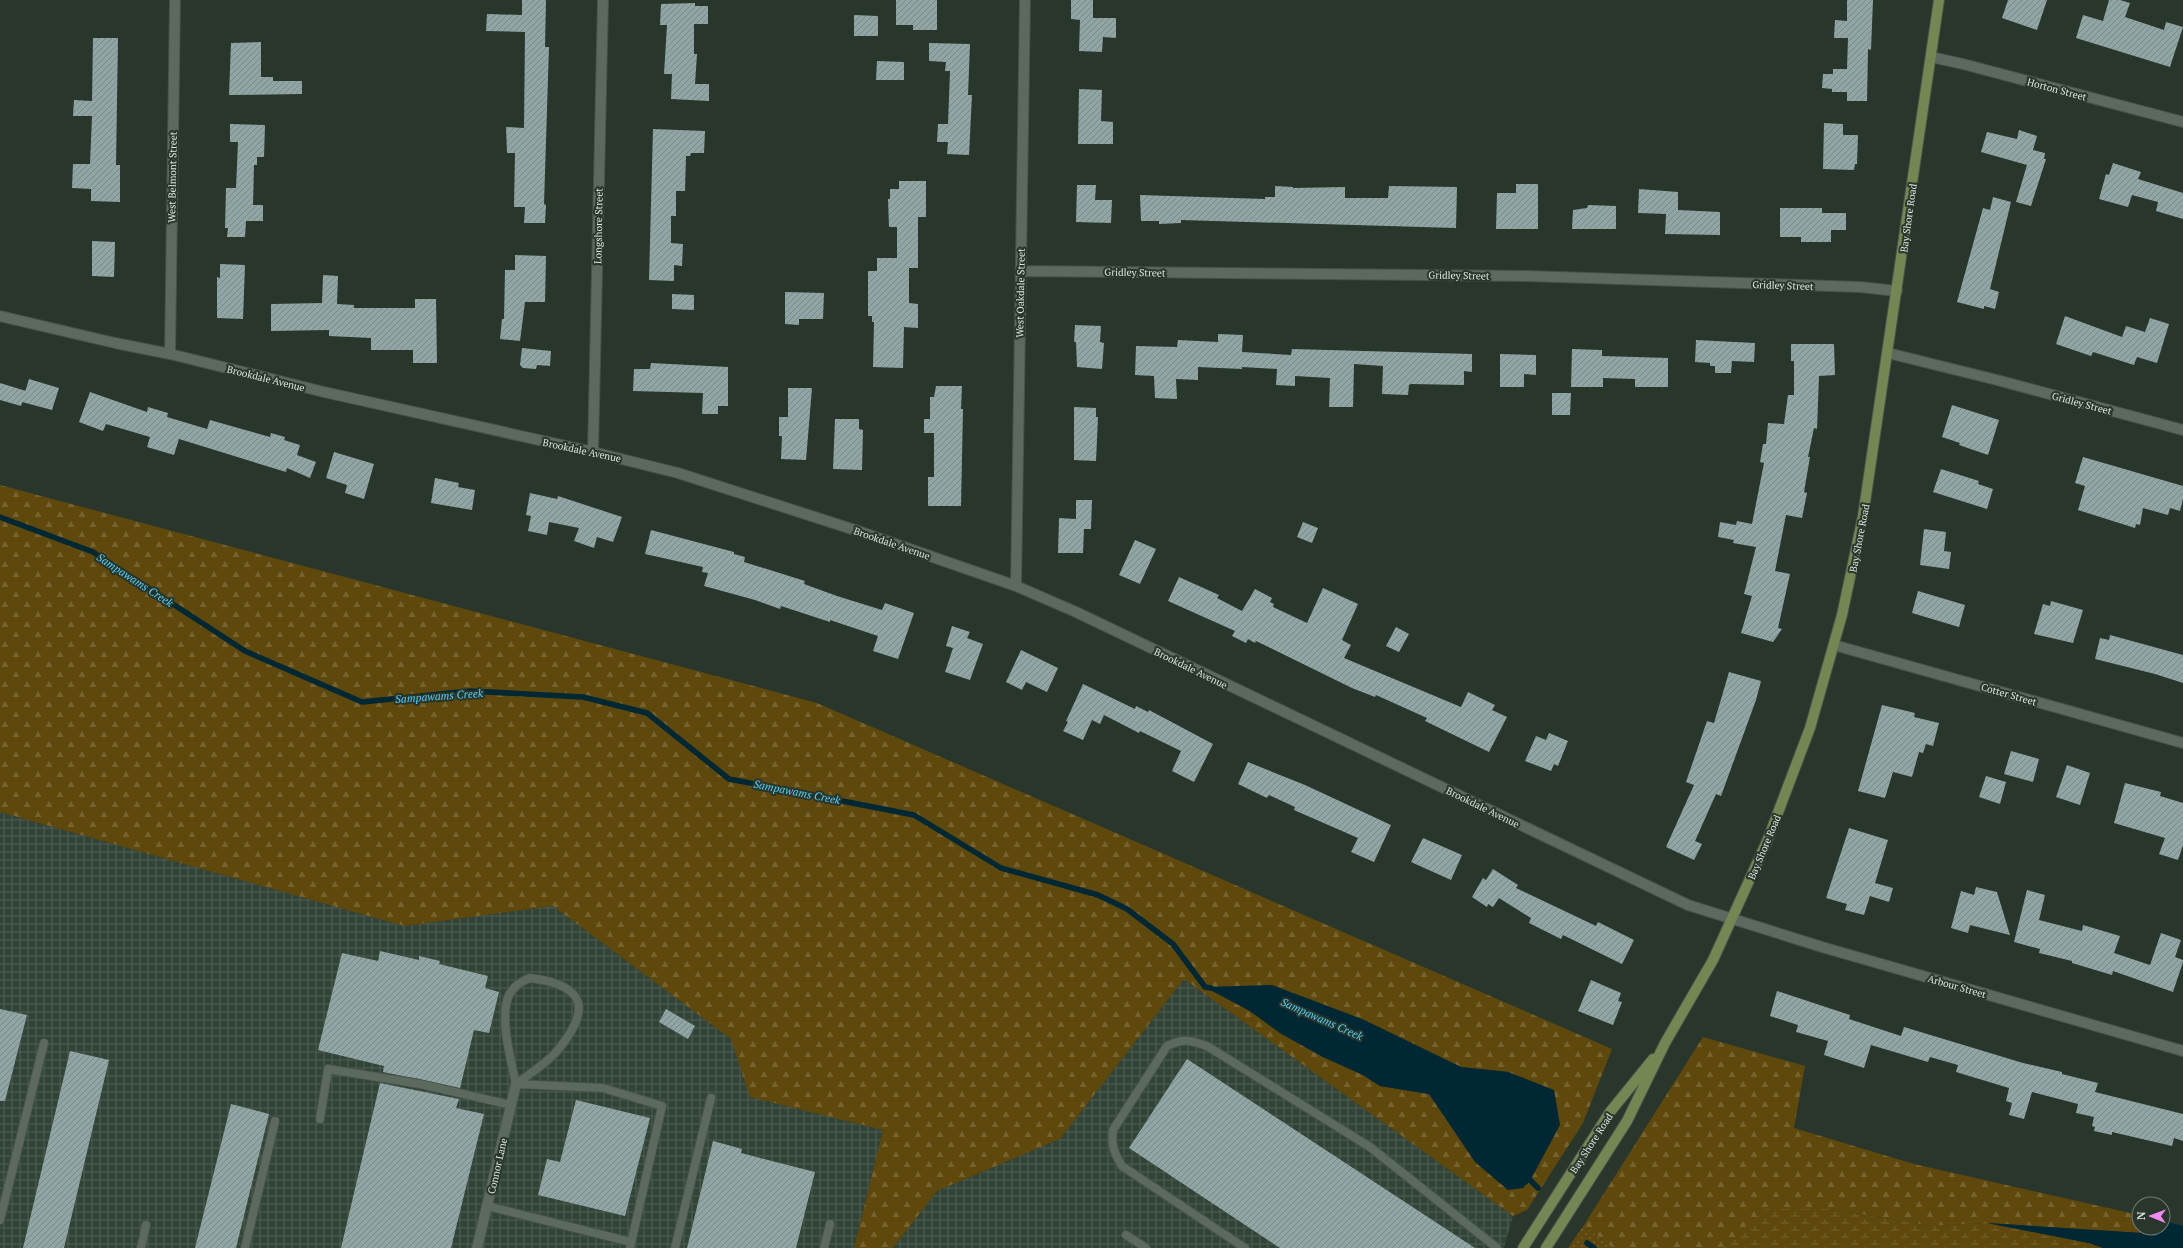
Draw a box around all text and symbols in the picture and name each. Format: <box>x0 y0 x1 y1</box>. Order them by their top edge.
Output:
street label: Horton Street <box>2026 75 2088 104</box>
street label: West Belmont Street <box>165 131 180 223</box>
street label: Bay Shore Road <box>1897 183 1920 253</box>
street label: Longshore Street <box>591 188 606 264</box>
street label: West Oakdale Street <box>1013 248 1028 338</box>
street label: Gridley Street <box>1104 265 1166 280</box>
street label: Gridley Street <box>1428 268 1490 283</box>
street label: Gridley Street <box>1752 278 1814 293</box>
street label: Brookdale Avenue <box>226 363 306 394</box>
street label: Gridley Street <box>2051 389 2113 418</box>
street label: Brookdale Avenue <box>541 436 622 465</box>
street label: Bay Shore Road <box>1847 503 1873 573</box>
street label: Brookdale Avenue <box>852 524 932 563</box>
water label: Sampawams Creek <box>94 550 176 610</box>
street label: Brookdale Avenue <box>1152 645 1230 692</box>
street label: Cotter Street <box>1980 680 2038 709</box>
water label: Sampawams Creek <box>394 686 484 706</box>
water label: Sampawams Creek <box>752 777 842 807</box>
street label: Brookdale Avenue <box>1444 784 1522 831</box>
street label: Bay Shore Road <box>1745 812 1784 882</box>
street label: Arbour Street <box>1926 972 1988 1001</box>
water label: Sampawams Creek <box>1279 995 1366 1044</box>
street label: Bay Shore Road <box>1567 1110 1616 1176</box>
street label: Connor Lane <box>485 1137 510 1195</box>
north arrow <box>2131 1196 2171 1236</box>
text: N <box>2134 1211 2148 1220</box>

